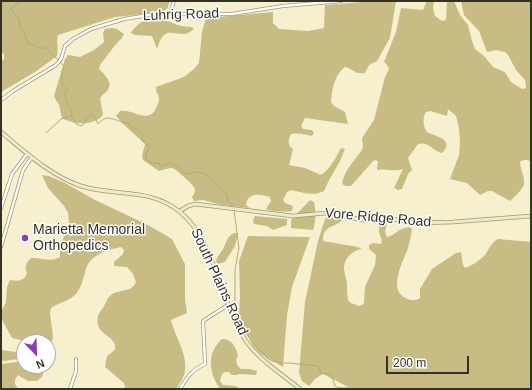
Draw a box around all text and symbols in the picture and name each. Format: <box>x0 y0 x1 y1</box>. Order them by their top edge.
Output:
street label: Luhrig Road <box>143 5 219 25</box>
street label: Vore Ridge Road <box>324 205 432 231</box>
place label: Marietta Memorial Orthopedics <box>33 222 145 254</box>
street label: South Plains Road <box>187 226 251 338</box>
marker: Marietta Memorial Orthopedics <box>20 233 30 243</box>
north arrow <box>16 334 56 374</box>
scale bar <box>388 348 471 374</box>
text: 200 m <box>393 356 426 370</box>
text: N <box>34 357 46 371</box>

